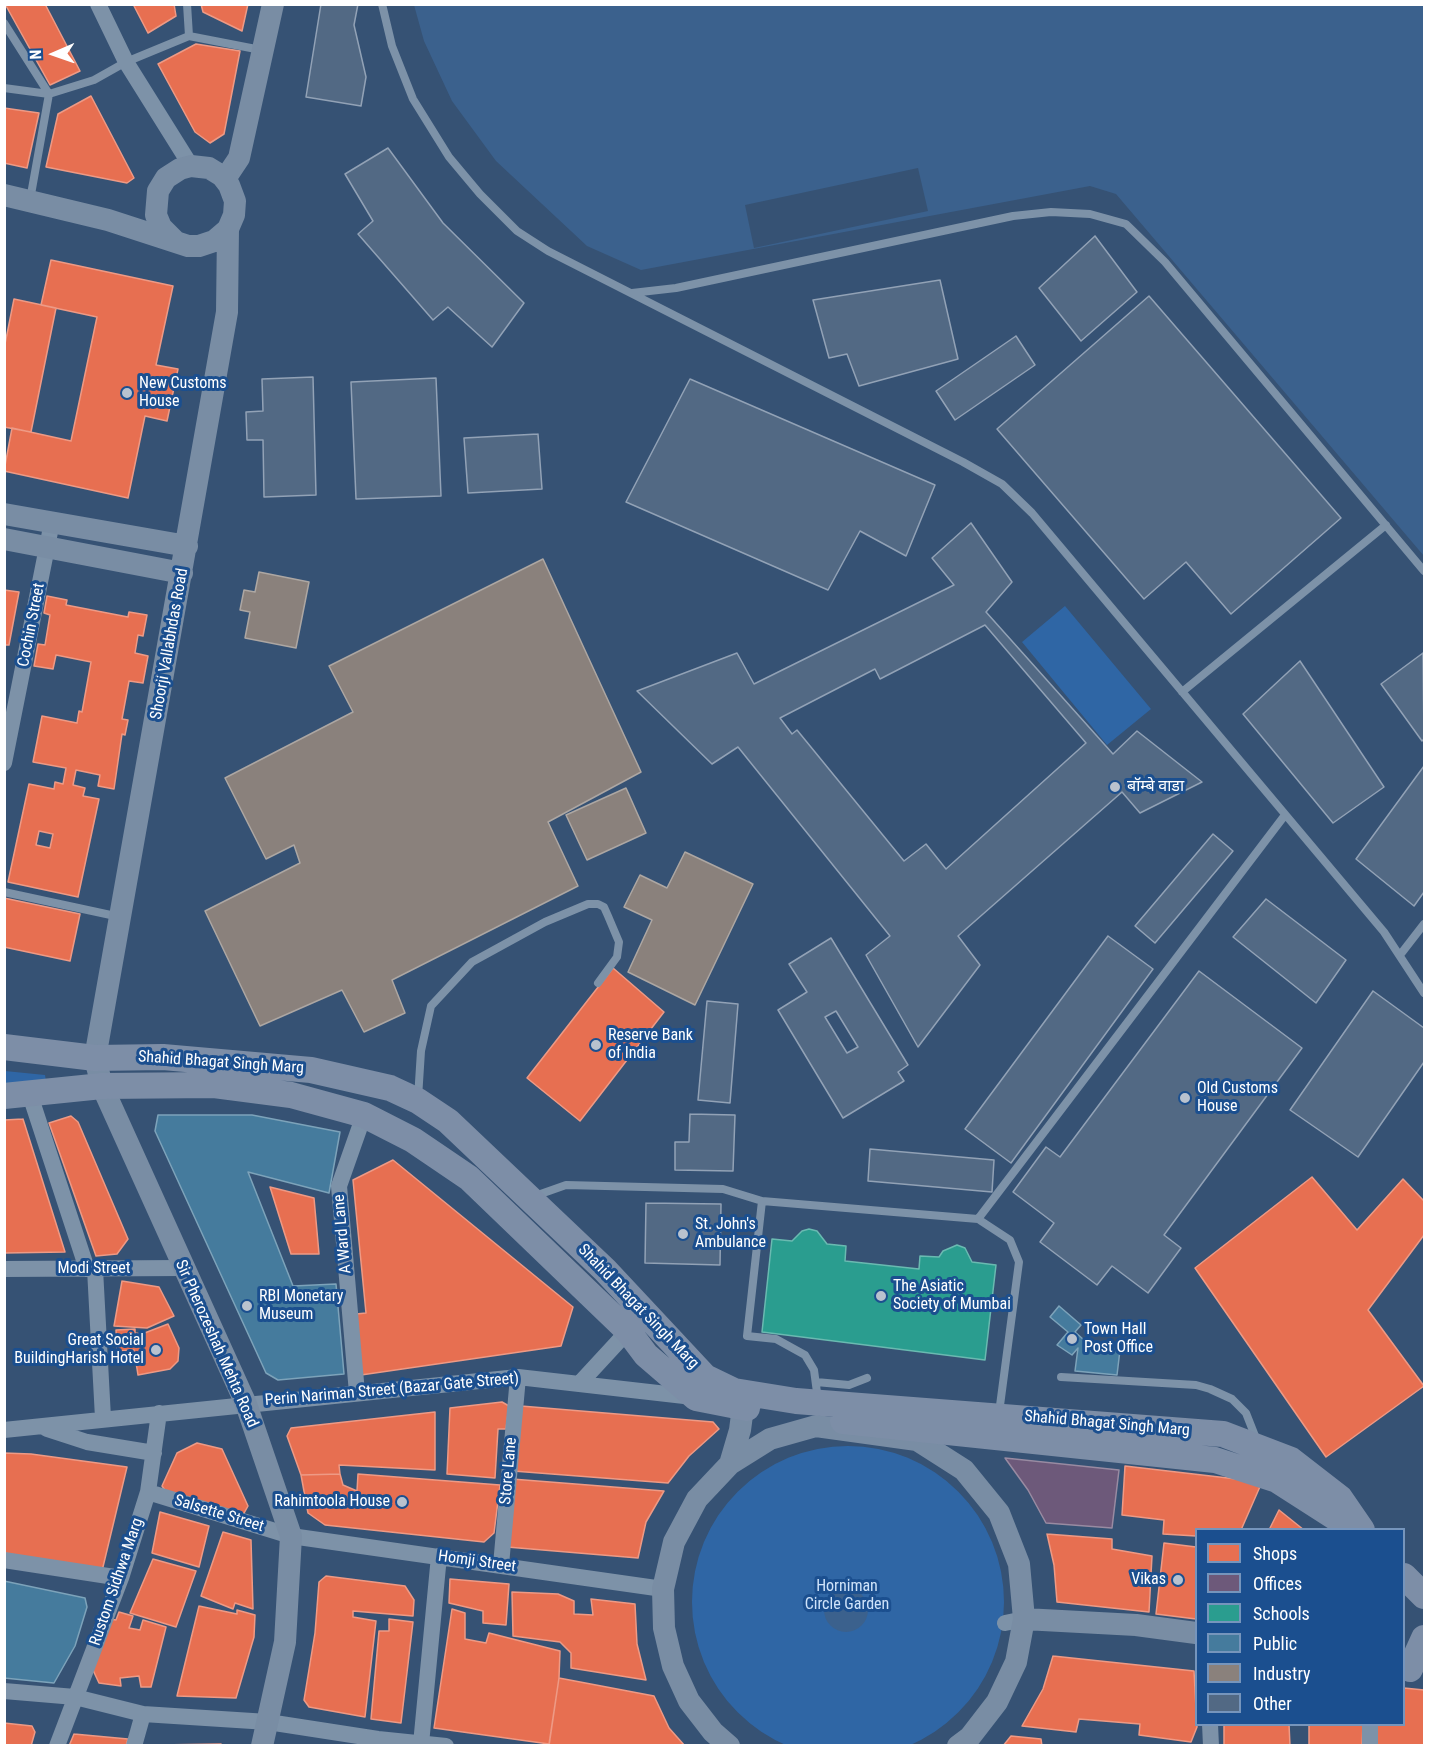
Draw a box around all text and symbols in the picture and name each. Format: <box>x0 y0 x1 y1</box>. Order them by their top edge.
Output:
north arrow <box>24 24 84 84</box>
text: N <box>26 49 45 60</box>
place label: New Customs House <box>139 374 227 412</box>
marker: New Customs House <box>120 386 134 400</box>
street label: Shoorji Vallabhdas Road <box>147 567 193 721</box>
street label: Cochin Street <box>14 582 50 668</box>
place label: बॉम्बे वाडा <box>1127 777 1184 797</box>
marker: बॉम्बे वाडा <box>1108 780 1122 794</box>
place label: Reserve Bank of India <box>608 1026 693 1064</box>
marker: Reserve Bank of India <box>589 1038 603 1052</box>
street label: Shahid Bhagat Singh Marg <box>137 1048 305 1078</box>
place label: Old Customs House <box>1197 1079 1278 1117</box>
marker: Old Customs House <box>1178 1091 1192 1105</box>
street label: A Ward Lane <box>330 1194 356 1274</box>
place label: St. John's Ambulance <box>695 1215 766 1253</box>
marker: St. John's Ambulance <box>676 1227 690 1241</box>
street label: Shahid Bhagat Singh Marg <box>573 1241 703 1373</box>
street label: Sir Pherozeshah Mehta Road <box>170 1257 262 1431</box>
street label: Modi Street <box>58 1259 130 1279</box>
place label: The Asiatic Society of Mumbai <box>893 1277 1011 1315</box>
place label: RBI Monetary Museum <box>259 1287 343 1325</box>
marker: The Asiatic Society of Mumbai <box>874 1289 888 1303</box>
marker: RBI Monetary Museum <box>240 1299 254 1313</box>
place label: Town Hall Post Office <box>1084 1320 1153 1358</box>
place label: Great Social BuildingHarish Hotel <box>14 1331 144 1369</box>
marker: Town Hall Post Office <box>1065 1332 1079 1346</box>
marker: Great Social BuildingHarish Hotel <box>149 1343 163 1357</box>
street label: Perin Nariman Street (Bazar Gate Street) <box>264 1369 520 1411</box>
street label: Shahid Bhagat Singh Marg <box>1023 1407 1191 1441</box>
street label: Store Lane <box>497 1437 521 1505</box>
street label: Salsette Street <box>172 1491 266 1537</box>
place label: Rahimtoola House <box>274 1492 390 1512</box>
marker: Rahimtoola House <box>395 1495 409 1509</box>
street label: Rustom Sidhwa Marg <box>86 1516 148 1648</box>
legend <box>1195 1528 1405 1726</box>
text: Shops <box>1253 1543 1297 1564</box>
street label: Homji Street <box>437 1547 517 1577</box>
place label: Vikas <box>1131 1570 1166 1590</box>
marker: Vikas <box>1171 1573 1185 1587</box>
text: Offices <box>1253 1573 1302 1594</box>
park label: Horniman Circle Garden <box>805 1577 889 1615</box>
text: Schools <box>1253 1603 1310 1624</box>
text: Public <box>1253 1633 1297 1654</box>
text: Industry <box>1253 1663 1311 1684</box>
text: Other <box>1253 1693 1292 1714</box>

